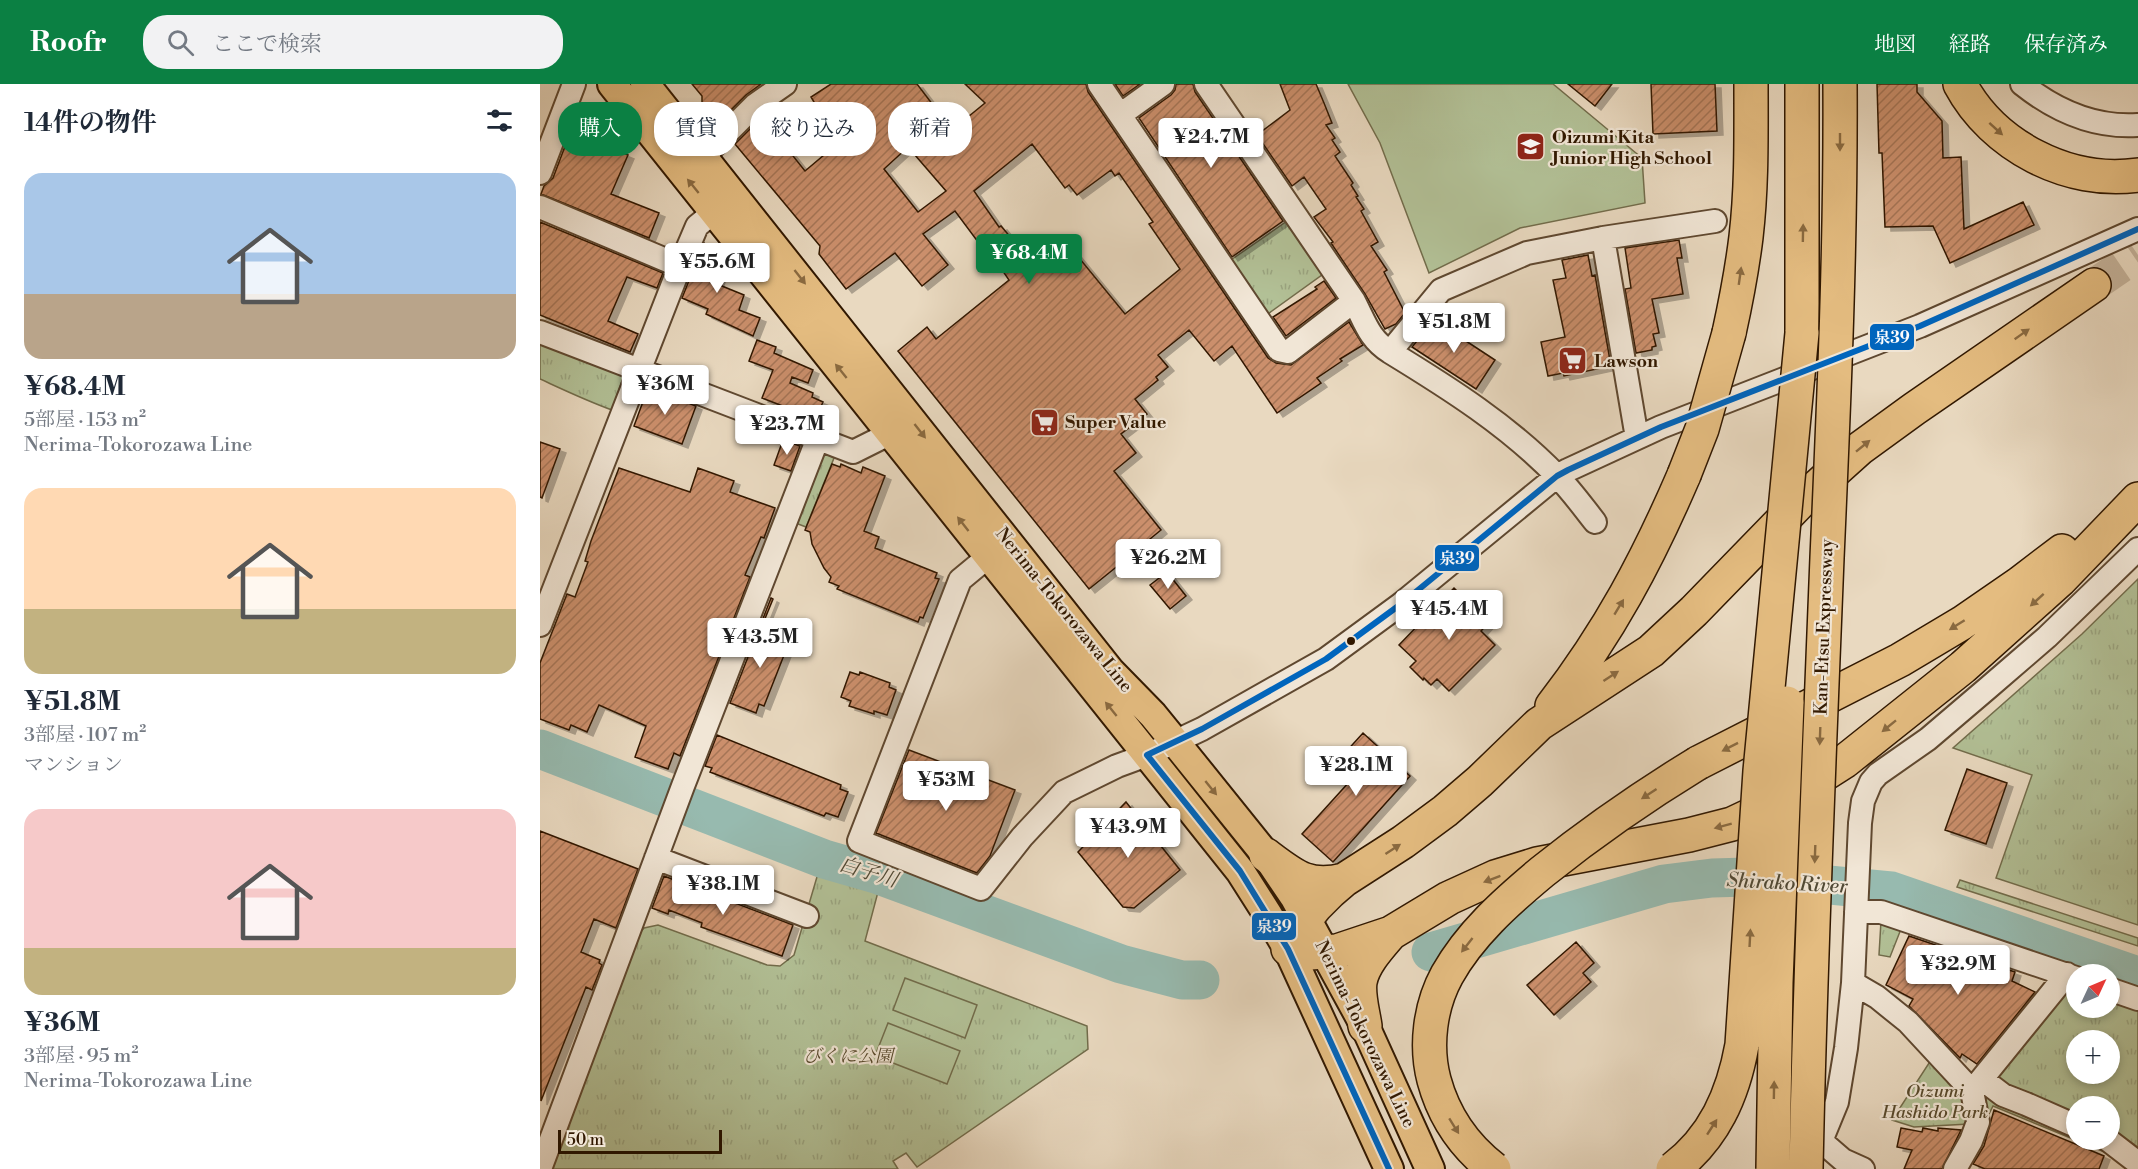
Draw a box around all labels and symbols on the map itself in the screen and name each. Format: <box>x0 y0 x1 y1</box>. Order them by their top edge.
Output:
pin: ¥24.7M <box>1162 118 1260 169</box>
one-way arrow <box>1988 122 2003 135</box>
place label: Oizumi Kita Junior High School <box>1549 126 1712 170</box>
school or university icon: Oizumi Kita Junior High School <box>1515 131 1547 163</box>
one-way arrow <box>1835 133 1845 152</box>
one-way arrow <box>687 178 700 194</box>
one-way arrow <box>1798 223 1808 242</box>
pin: ¥68.4M <box>980 234 1078 285</box>
pin: ¥55.6M <box>668 243 766 294</box>
one-way arrow <box>1736 266 1745 285</box>
one-way arrow <box>793 270 805 285</box>
pin: ¥51.8M <box>1405 303 1503 354</box>
line badge: 泉39 <box>1869 323 1915 351</box>
text: 泉39 <box>1874 328 1910 348</box>
one-way arrow <box>2014 328 2030 340</box>
supermarket icon: Lawson <box>1557 345 1589 377</box>
place label: Lawson <box>1594 350 1658 373</box>
one-way arrow <box>836 364 848 379</box>
pin: ¥36M <box>629 365 701 416</box>
pin: ¥23.7M <box>738 405 836 456</box>
supermarket icon: Super Value <box>1028 406 1060 438</box>
place label: Super Value <box>1065 411 1167 434</box>
one-way arrow <box>914 423 926 438</box>
one-way arrow <box>1855 440 1871 453</box>
one-way arrow <box>957 517 970 532</box>
street label: Nerima-Tokorozawa Line <box>990 523 1138 697</box>
street label: Kan-Etsu Expressway <box>1809 538 1839 716</box>
pin: ¥26.2M <box>1119 539 1217 590</box>
line badge: 泉39 <box>1434 544 1480 572</box>
text: 泉39 <box>1439 549 1475 569</box>
pin: ¥45.4M <box>1400 590 1498 641</box>
one-way arrow <box>2030 593 2045 606</box>
one-way arrow <box>1614 599 1625 615</box>
pin: ¥43.5M <box>711 618 809 669</box>
one-way arrow <box>1949 620 1965 631</box>
unlabelled marker <box>1345 635 1357 647</box>
one-way arrow <box>1603 671 1619 682</box>
one-way arrow <box>1104 701 1117 717</box>
one-way arrow <box>1881 720 1897 733</box>
one-way arrow <box>1815 727 1824 746</box>
one-way arrow <box>1721 742 1738 752</box>
pin: ¥28.1M <box>1307 746 1405 797</box>
pin: ¥53M <box>910 761 982 812</box>
one-way arrow <box>1205 780 1218 796</box>
one-way arrow <box>1640 788 1657 799</box>
pin: ¥43.9M <box>1079 808 1177 859</box>
one-way arrow <box>1714 822 1732 832</box>
one-way arrow <box>1385 843 1401 855</box>
one-way arrow <box>1810 844 1820 863</box>
water label: 白子川 <box>836 852 902 894</box>
pin: ¥38.1M <box>674 865 772 916</box>
water label: Shirako River <box>1726 868 1849 900</box>
one-way arrow <box>1483 875 1501 884</box>
line badge: 泉39 <box>1251 912 1297 941</box>
text: 泉39 <box>1256 917 1292 937</box>
one-way arrow <box>1746 929 1755 948</box>
street label: Nerima-Tokorozawa Line <box>1310 937 1420 1131</box>
one-way arrow <box>1461 937 1474 953</box>
pin: ¥32.9M <box>1909 945 2007 996</box>
north arrow <box>2066 964 2120 1018</box>
park label: びくに公園 <box>803 1045 896 1068</box>
one-way arrow <box>1770 1080 1779 1099</box>
park label: Oizumi Hashido Park <box>1881 1080 1988 1124</box>
one-way arrow <box>1448 1118 1459 1134</box>
one-way arrow <box>1707 1119 1718 1135</box>
scale bar <box>558 1127 722 1154</box>

